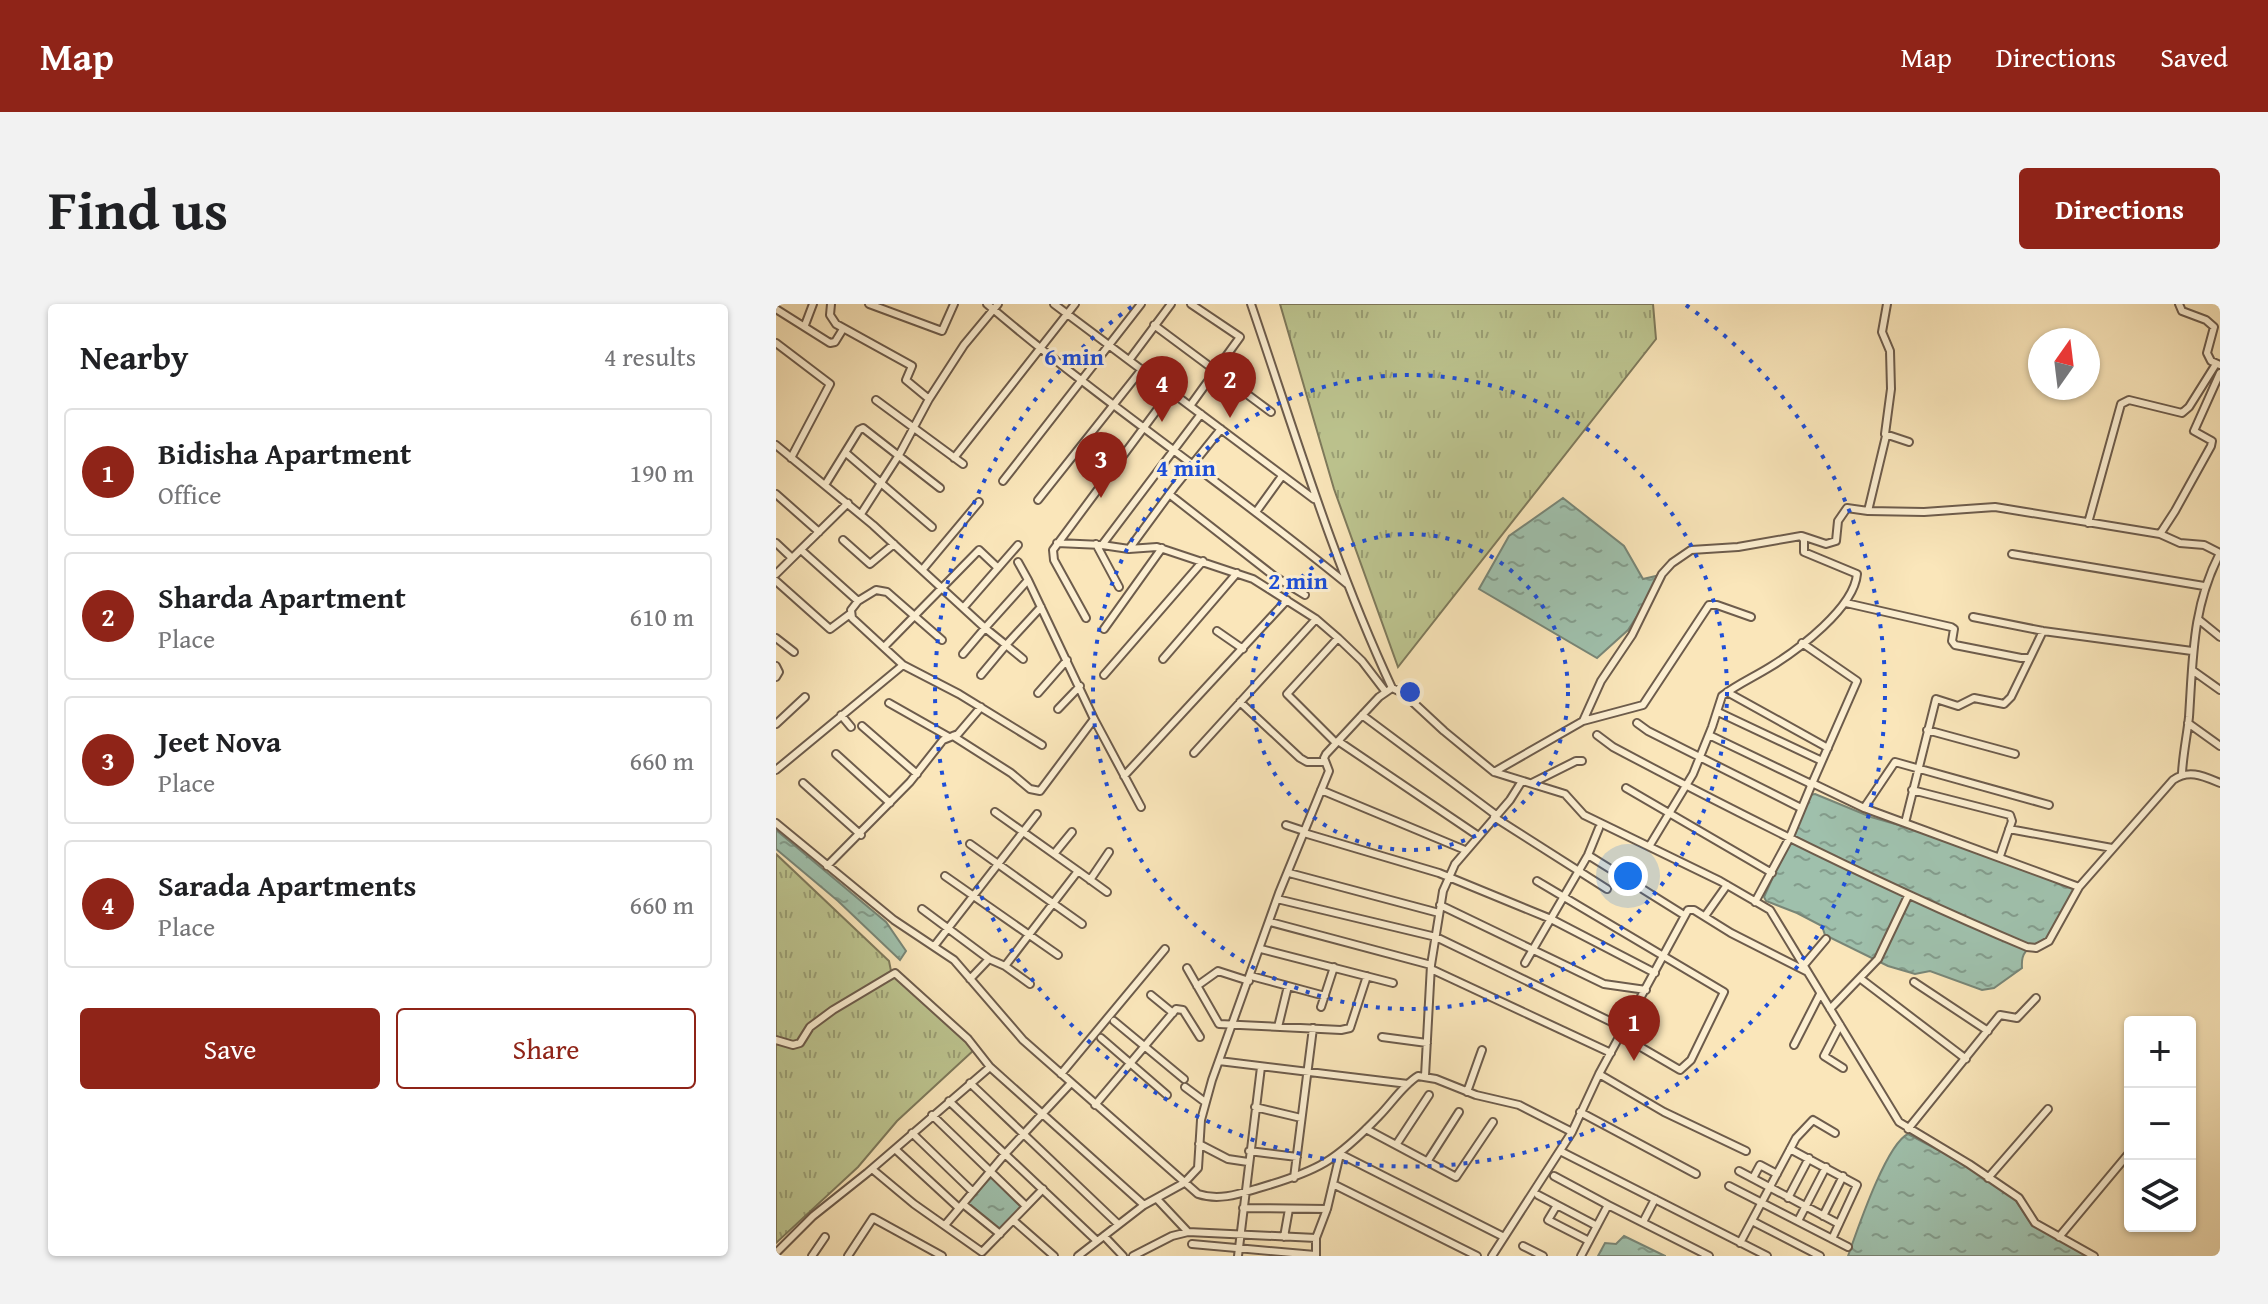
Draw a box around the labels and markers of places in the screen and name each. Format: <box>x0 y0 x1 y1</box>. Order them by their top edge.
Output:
pin: 2 <box>1204 352 1256 418</box>
pin: 4 <box>1136 356 1188 422</box>
pin: 3 <box>1075 432 1127 498</box>
centre of rings <box>1396 678 1424 706</box>
pin: 1 <box>1608 995 1660 1061</box>

